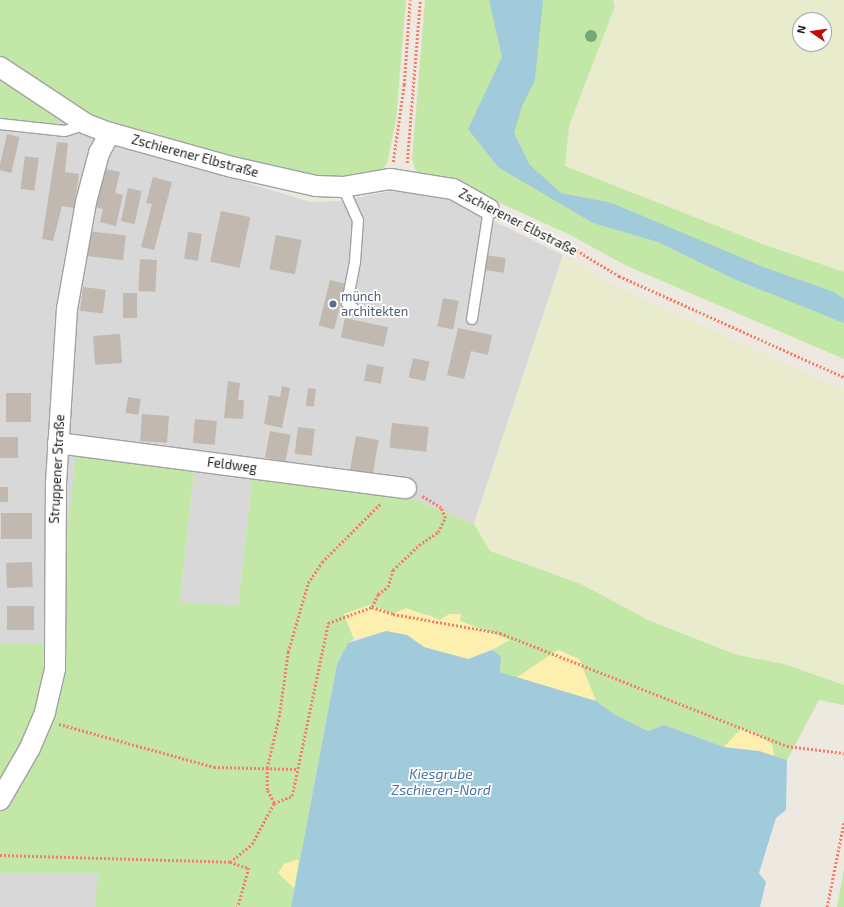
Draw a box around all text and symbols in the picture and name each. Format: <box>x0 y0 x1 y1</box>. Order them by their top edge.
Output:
north arrow <box>792 12 832 52</box>
text: N <box>794 24 808 35</box>
street label: Zschierener Elbstraße <box>130 132 260 180</box>
street label: Zschierener Elbstraße <box>456 185 580 259</box>
place label: münch architekten <box>341 289 408 320</box>
marker: münch architekten <box>328 299 338 309</box>
street label: Struppener Straße <box>46 414 68 524</box>
street label: Feldweg <box>206 454 258 476</box>
water label: Kiesgrube Zschieren-Nord <box>391 766 491 798</box>

